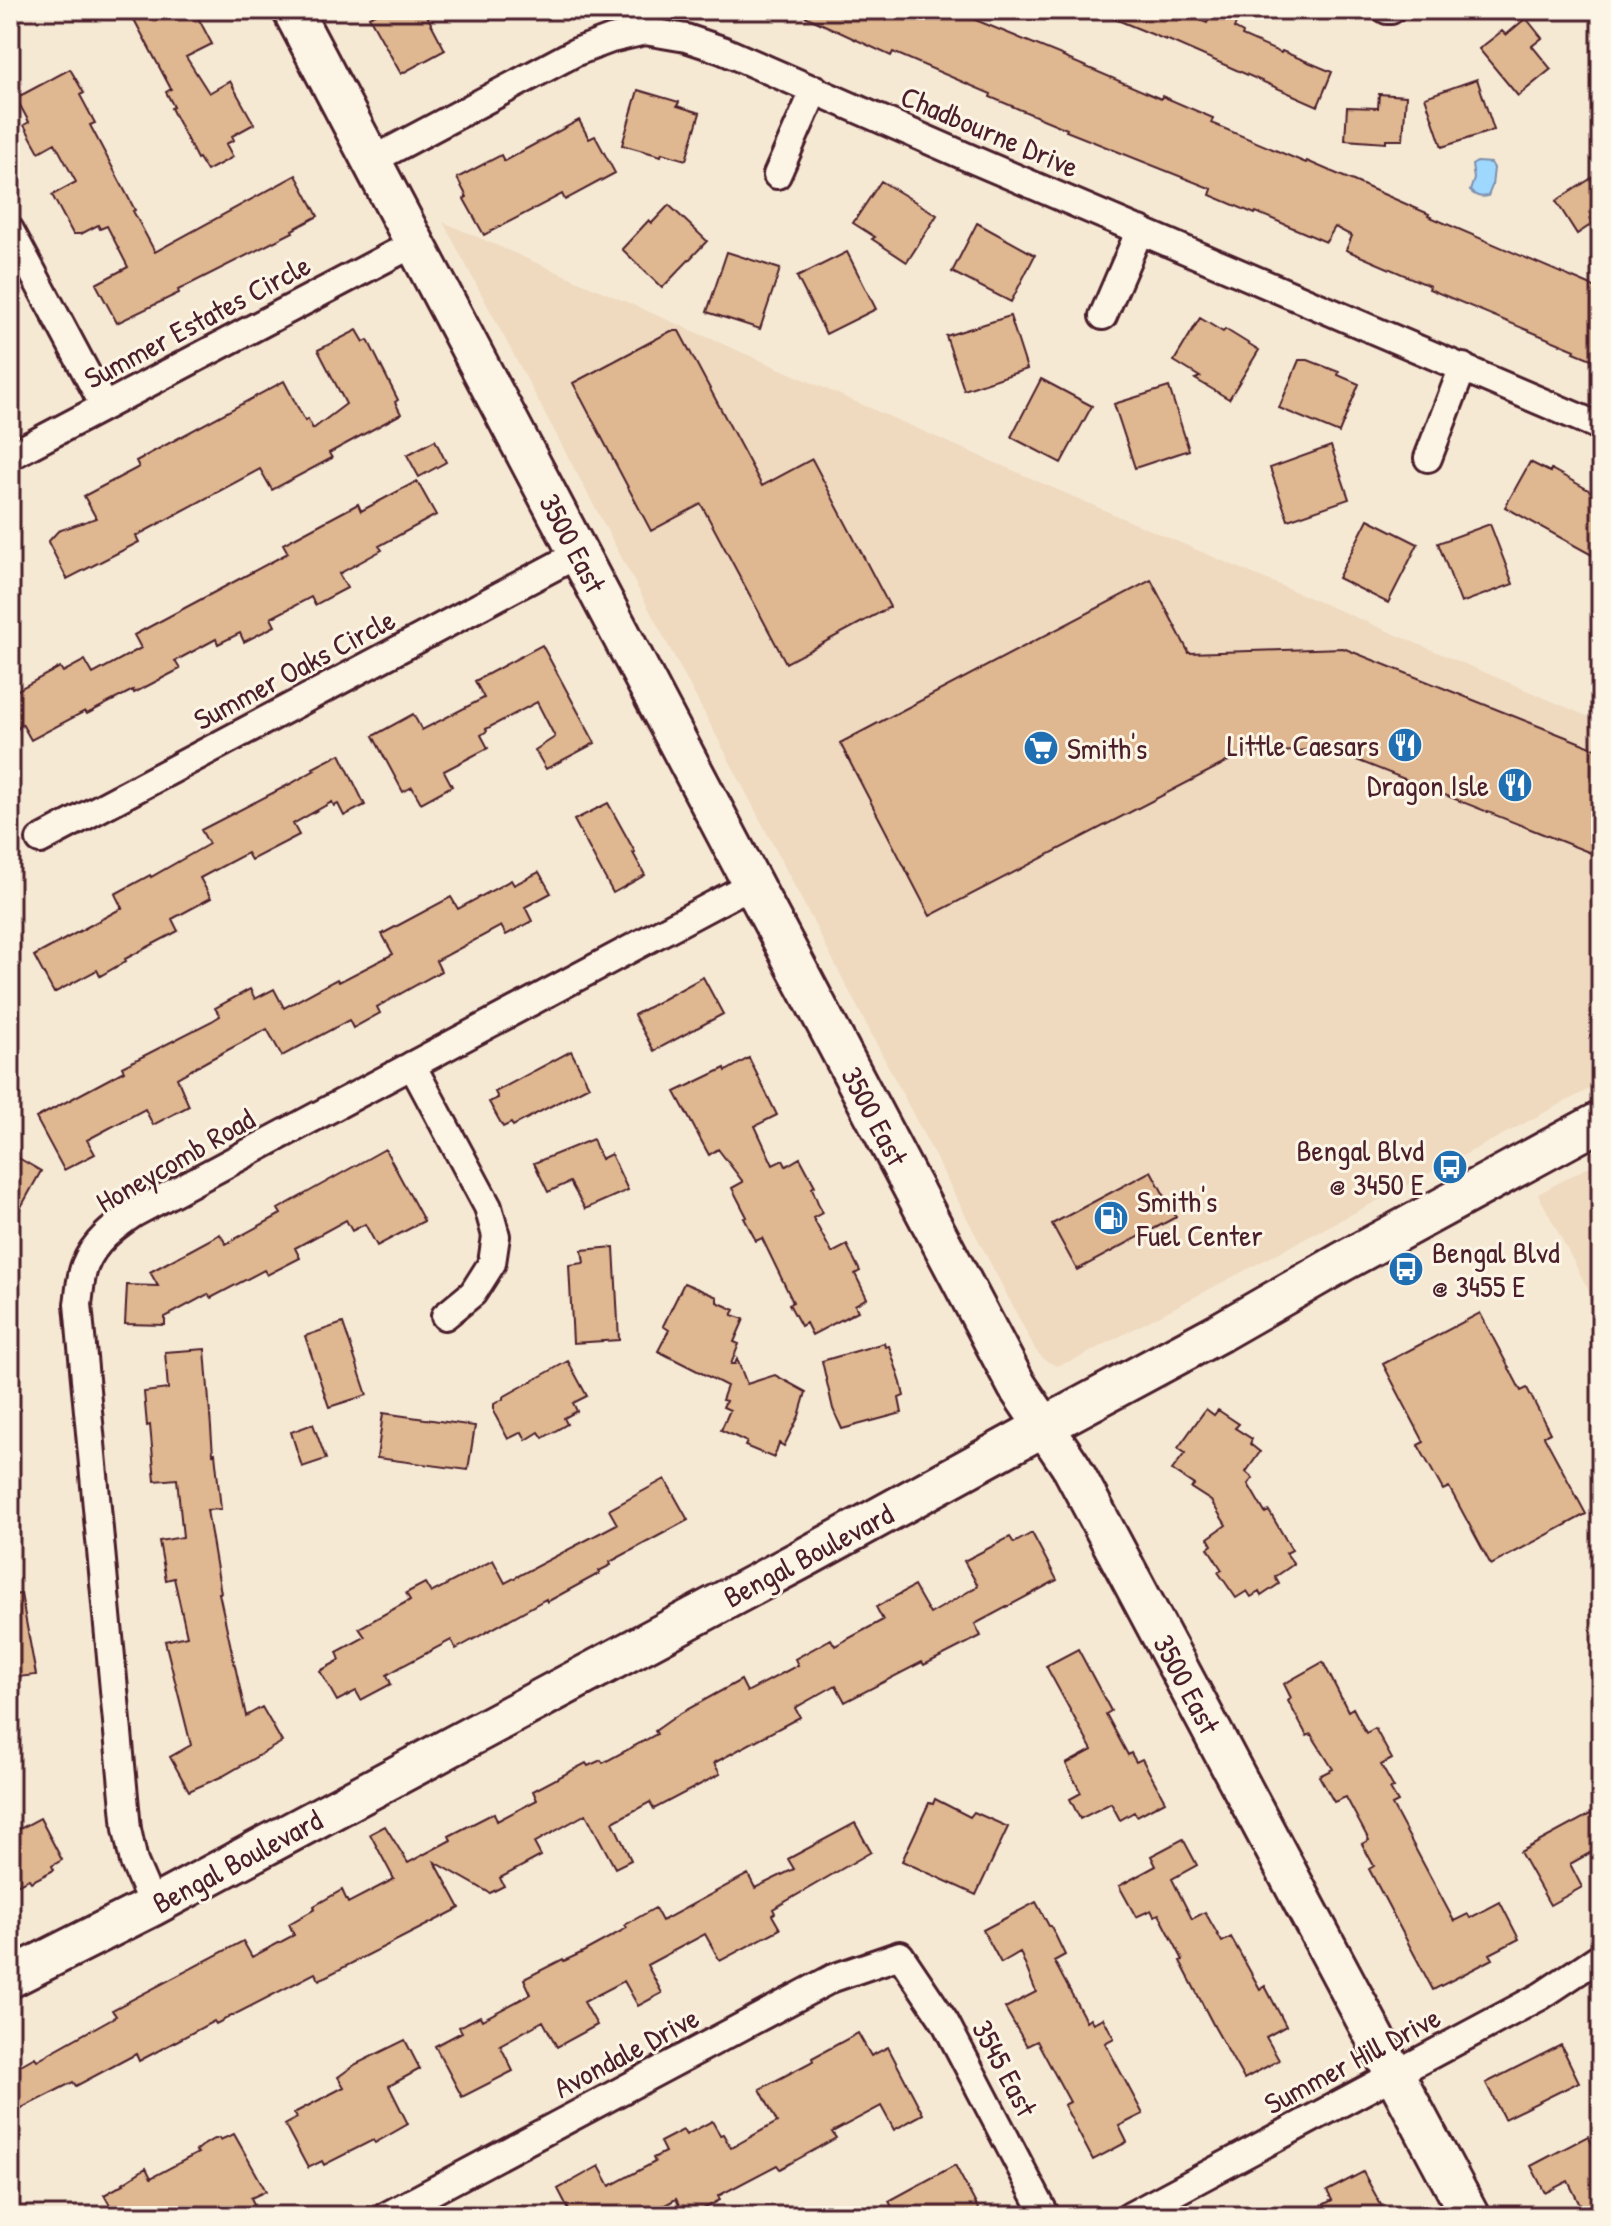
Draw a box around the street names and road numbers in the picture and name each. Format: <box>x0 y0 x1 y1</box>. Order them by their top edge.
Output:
street label: Chadbourne Drive <box>895 76 1085 186</box>
street label: Summer Estates Circle <box>77 244 317 398</box>
street label: 3500 East <box>530 486 616 600</box>
street label: Summer Oaks Circle <box>186 599 402 739</box>
street label: 3500 East <box>832 1059 918 1173</box>
street label: Honeycomb Road <box>88 1098 262 1222</box>
street label: Bengal Boulevard <box>716 1493 900 1617</box>
street label: 3500 East <box>1144 1627 1230 1741</box>
street label: Bengal Boulevard <box>145 1799 329 1923</box>
street label: Avondale Drive <box>546 1997 706 2107</box>
street label: Summer Hill Drive <box>1257 1997 1447 2123</box>
street label: 3545 East <box>963 2013 1047 2124</box>

